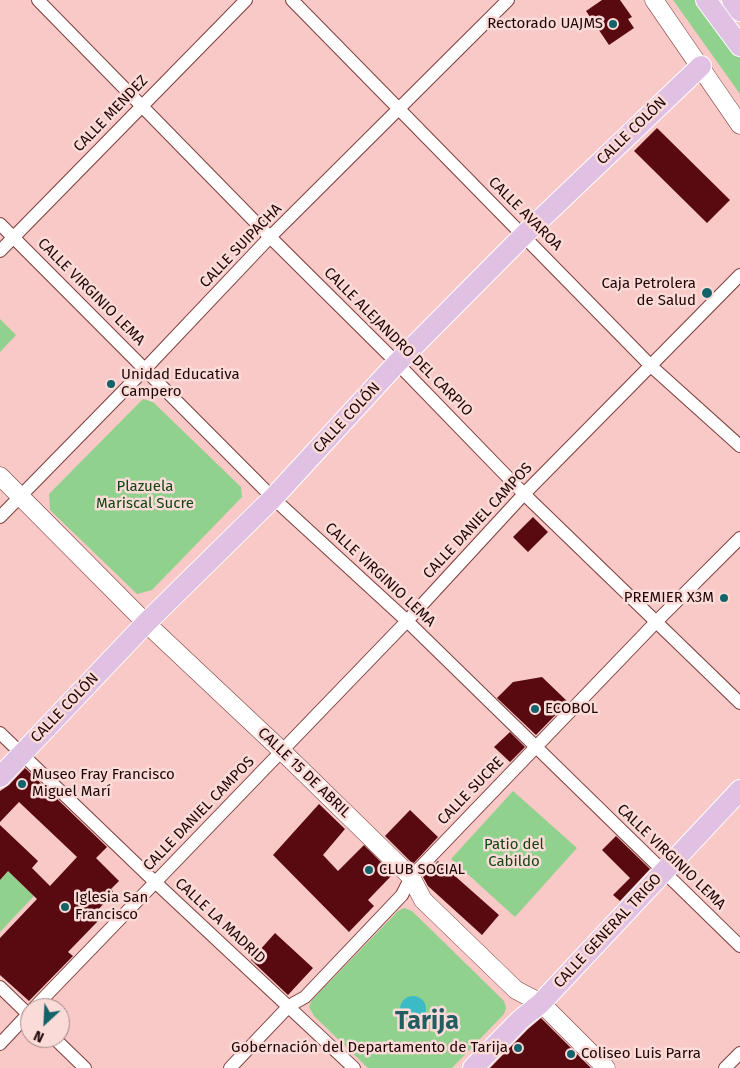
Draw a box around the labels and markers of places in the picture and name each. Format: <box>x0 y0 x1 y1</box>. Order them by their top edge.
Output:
place label: Rectorado UAJMS <box>487 15 603 33</box>
marker: Rectorado UAJMS <box>607 18 619 30</box>
place label: Caja Petrolera de Salud <box>602 275 696 310</box>
marker: Caja Petrolera de Salud <box>700 286 714 300</box>
place label: Unidad Educativa Campero <box>121 366 240 401</box>
marker: Unidad Educativa Campero <box>105 378 117 390</box>
place label: PREMIER X3M <box>624 589 714 607</box>
marker: PREMIER X3M <box>718 592 730 604</box>
place label: ECOBOL <box>545 700 598 718</box>
marker: ECOBOL <box>529 703 541 715</box>
place label: Museo Fray Francisco Miguel Marí <box>32 766 175 801</box>
marker: Museo Fray Francisco Miguel Marí <box>16 778 28 790</box>
place label: CLUB SOCIAL <box>379 861 465 879</box>
marker: CLUB SOCIAL <box>363 864 375 876</box>
place label: Iglesia San Francisco <box>75 889 148 924</box>
marker: Iglesia San Francisco <box>59 901 71 913</box>
place label: Gobernación del Departamento de Tarija <box>231 1039 508 1057</box>
marker: Gobernación del Departamento de Tarija <box>512 1042 524 1054</box>
place label: Coliseo Luis Parra <box>581 1045 701 1063</box>
marker: Coliseo Luis Parra <box>565 1048 577 1060</box>

